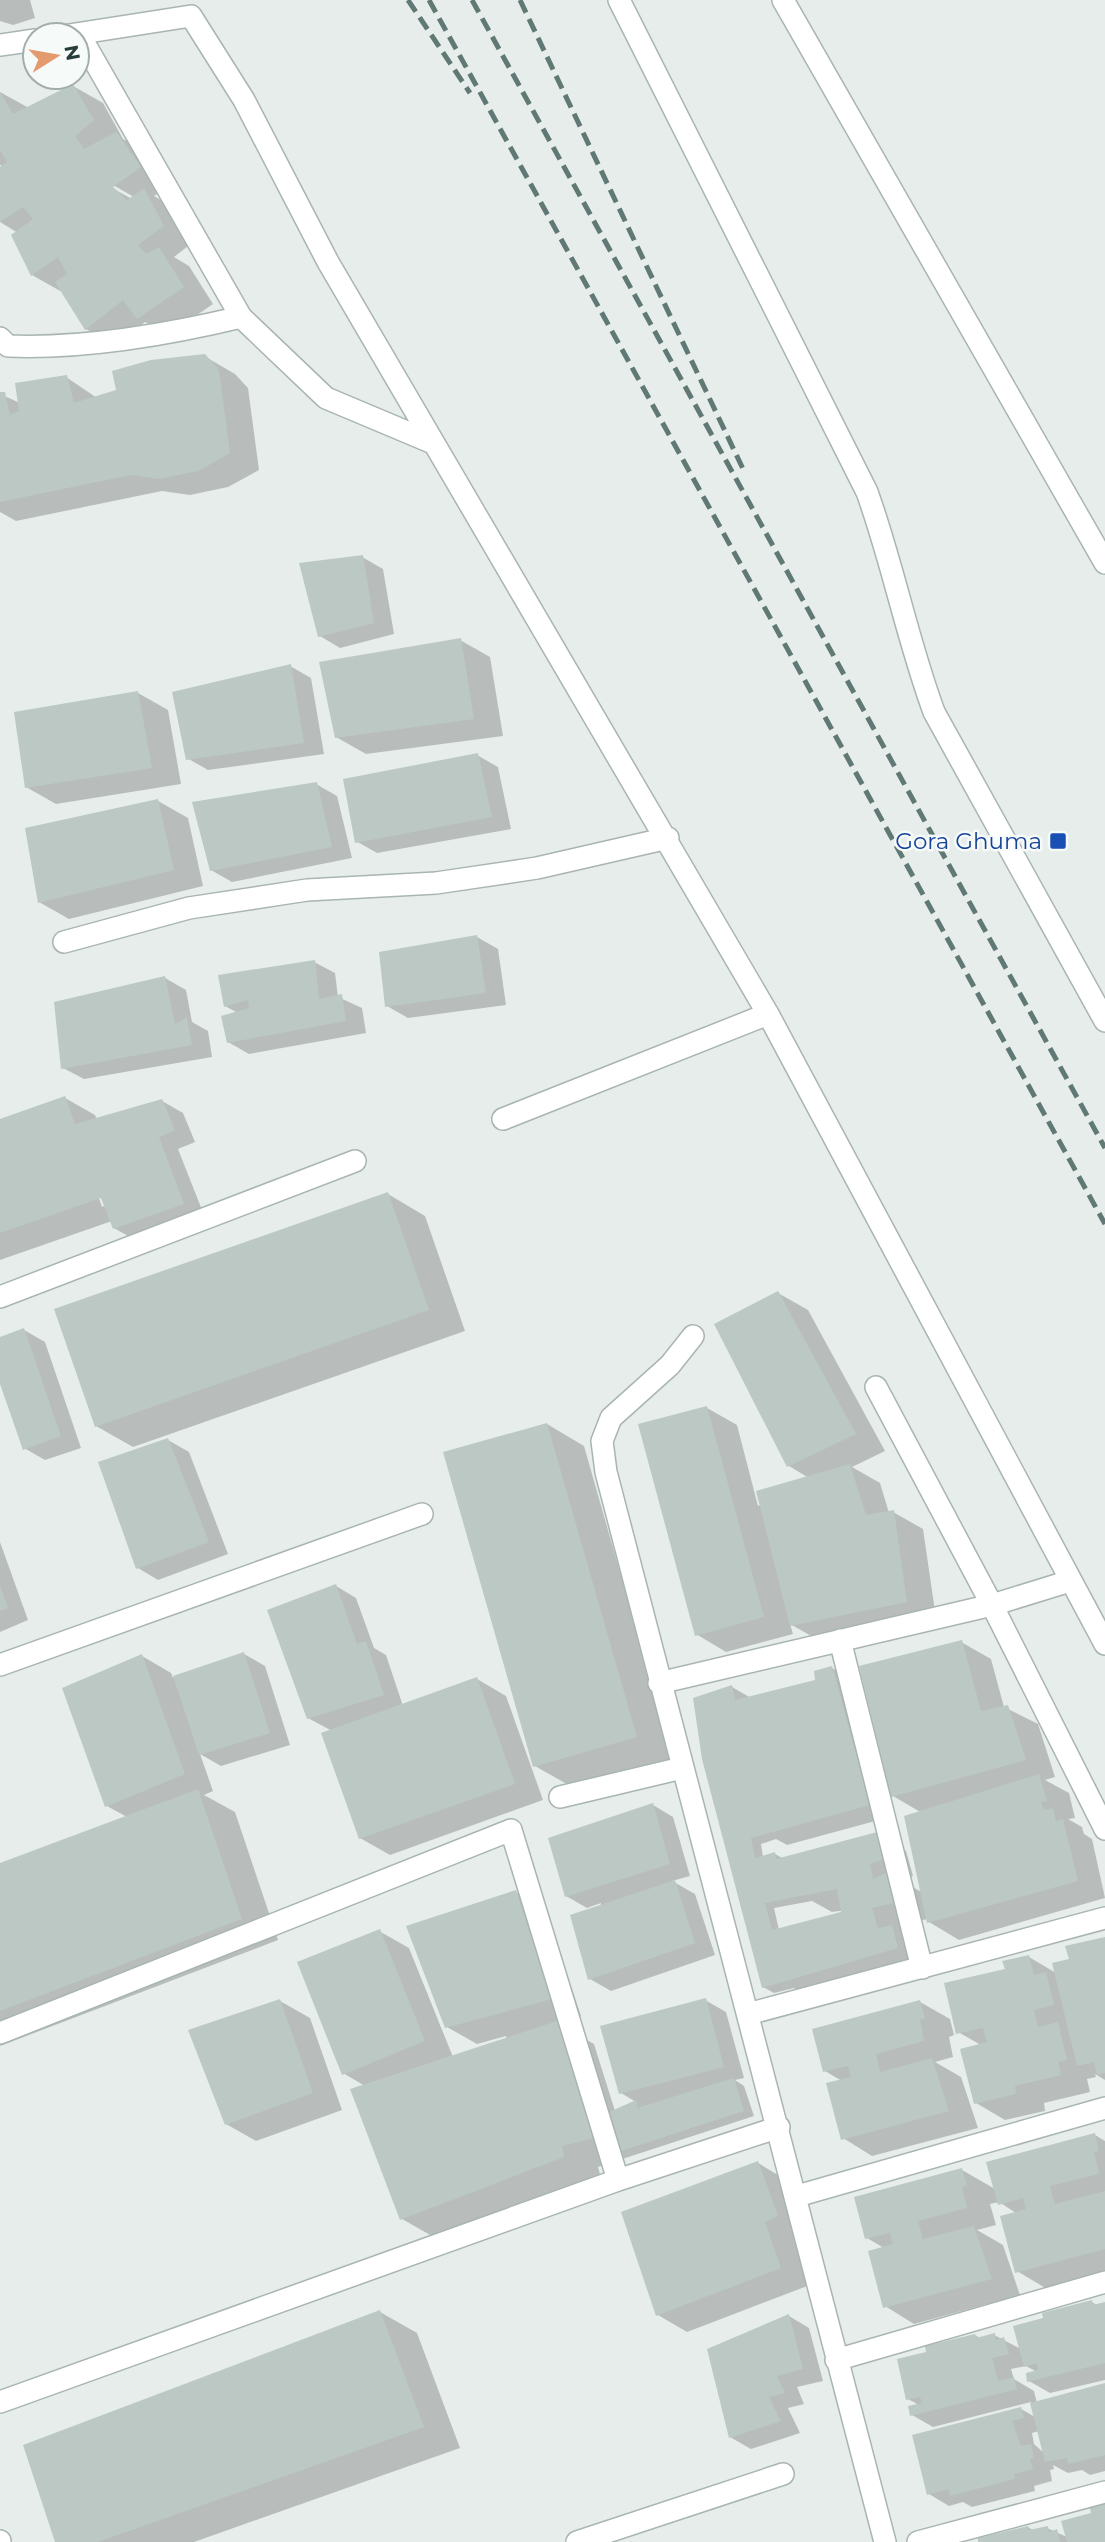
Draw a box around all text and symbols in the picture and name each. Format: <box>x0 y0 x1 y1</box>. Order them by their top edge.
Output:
north arrow <box>21 21 91 91</box>
text: N <box>59 43 85 63</box>
place label: Gora Ghuma <box>895 827 1042 855</box>
marker: Gora Ghuma <box>1048 831 1068 851</box>

